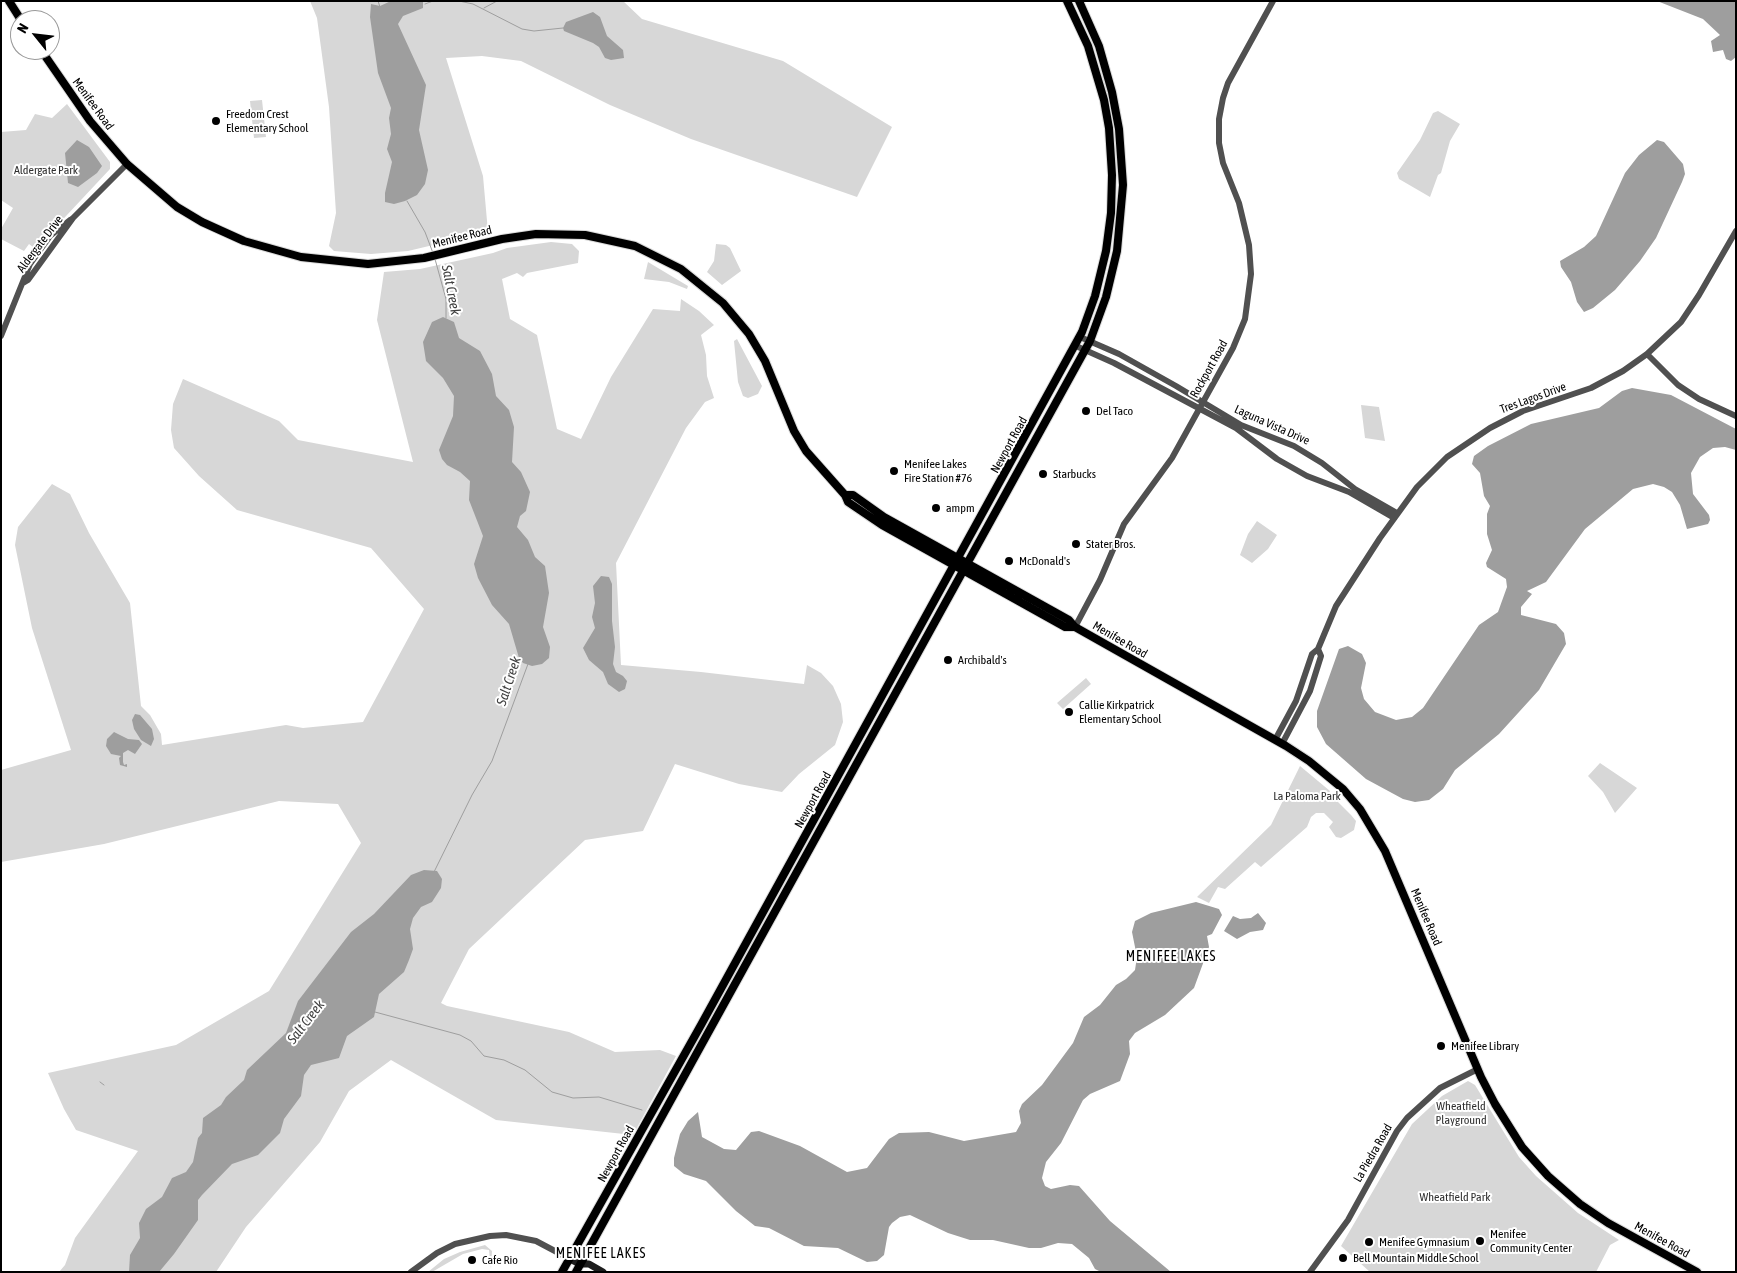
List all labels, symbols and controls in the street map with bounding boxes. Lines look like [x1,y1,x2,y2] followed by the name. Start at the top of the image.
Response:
[10,10,60,60] north arrow
[14,21,32,36] text: N
[69,75,117,133] street label: Menifee Road
[226,107,308,135] place label: Freedom Crest Elementary School
[210,115,222,127] marker: Freedom Crest Elementary School
[14,163,78,177] park label: Aldergate Park
[14,213,66,275] street label: Aldergate Drive
[431,223,493,251] street label: Menifee Road
[438,264,464,316] water label: Salt Creek
[1187,337,1231,401] street label: Rockport Road
[1498,379,1568,417] street label: Tres Lagos Drive
[1232,402,1312,448] street label: Laguna Vista Drive
[1096,404,1133,418] place label: Del Taco
[1080,405,1092,417] marker: Del Taco
[988,414,1030,476] street label: Newport Road
[904,457,972,485] place label: Menifee Lakes Fire Station #76
[888,465,900,477] marker: Menifee Lakes Fire Station #76
[1053,467,1096,481] place label: Starbucks
[1037,468,1049,480] marker: Starbucks
[946,501,975,515] place label: ampm
[930,502,942,514] marker: ampm
[1086,537,1135,551] place label: Stater Bros.
[1070,538,1082,550] marker: Stater Bros.
[1019,554,1070,568] place label: McDonald's
[1003,555,1015,567] marker: McDonald's
[1090,619,1150,661] street label: Menifee Road
[958,653,1007,667] place label: Archibald's
[493,654,525,708] water label: Salt Creek
[942,654,954,666] marker: Archibald's
[1079,698,1161,726] place label: Callie Kirkpatrick Elementary School
[1063,706,1075,718] marker: Callie Kirkpatrick Elementary School
[792,769,834,831] street label: Newport Road
[1273,789,1341,803] park label: La Paloma Park
[1408,886,1444,948] street label: Menifee Road
[1124,949,1218,965] district label: MENIFEE LAKES
[284,997,328,1047] water label: Salt Creek
[1451,1039,1519,1053] place label: Menifee Library
[1435,1040,1447,1052] marker: Menifee Library
[1435,1099,1487,1127] park label: Wheatfield Playground
[1351,1121,1395,1185] street label: La Piedra Road
[595,1123,637,1185] street label: Newport Road
[1420,1190,1490,1204] park label: Wheatfield Park
[1632,1219,1692,1261] street label: Menifee Road
[1490,1227,1572,1255] place label: Menifee Community Center
[1379,1235,1470,1249] place label: Menifee Gymnasium
[1474,1235,1486,1247] marker: Menifee Community Center
[1363,1236,1375,1248] marker: Menifee Gymnasium
[554,1246,648,1262] district label: MENIFEE LAKES
[1353,1251,1479,1265] place label: Bell Mountain Middle School
[1337,1252,1349,1264] marker: Bell Mountain Middle School
[482,1253,518,1267] place label: Cafe Rio
[466,1254,478,1266] marker: Cafe Rio

